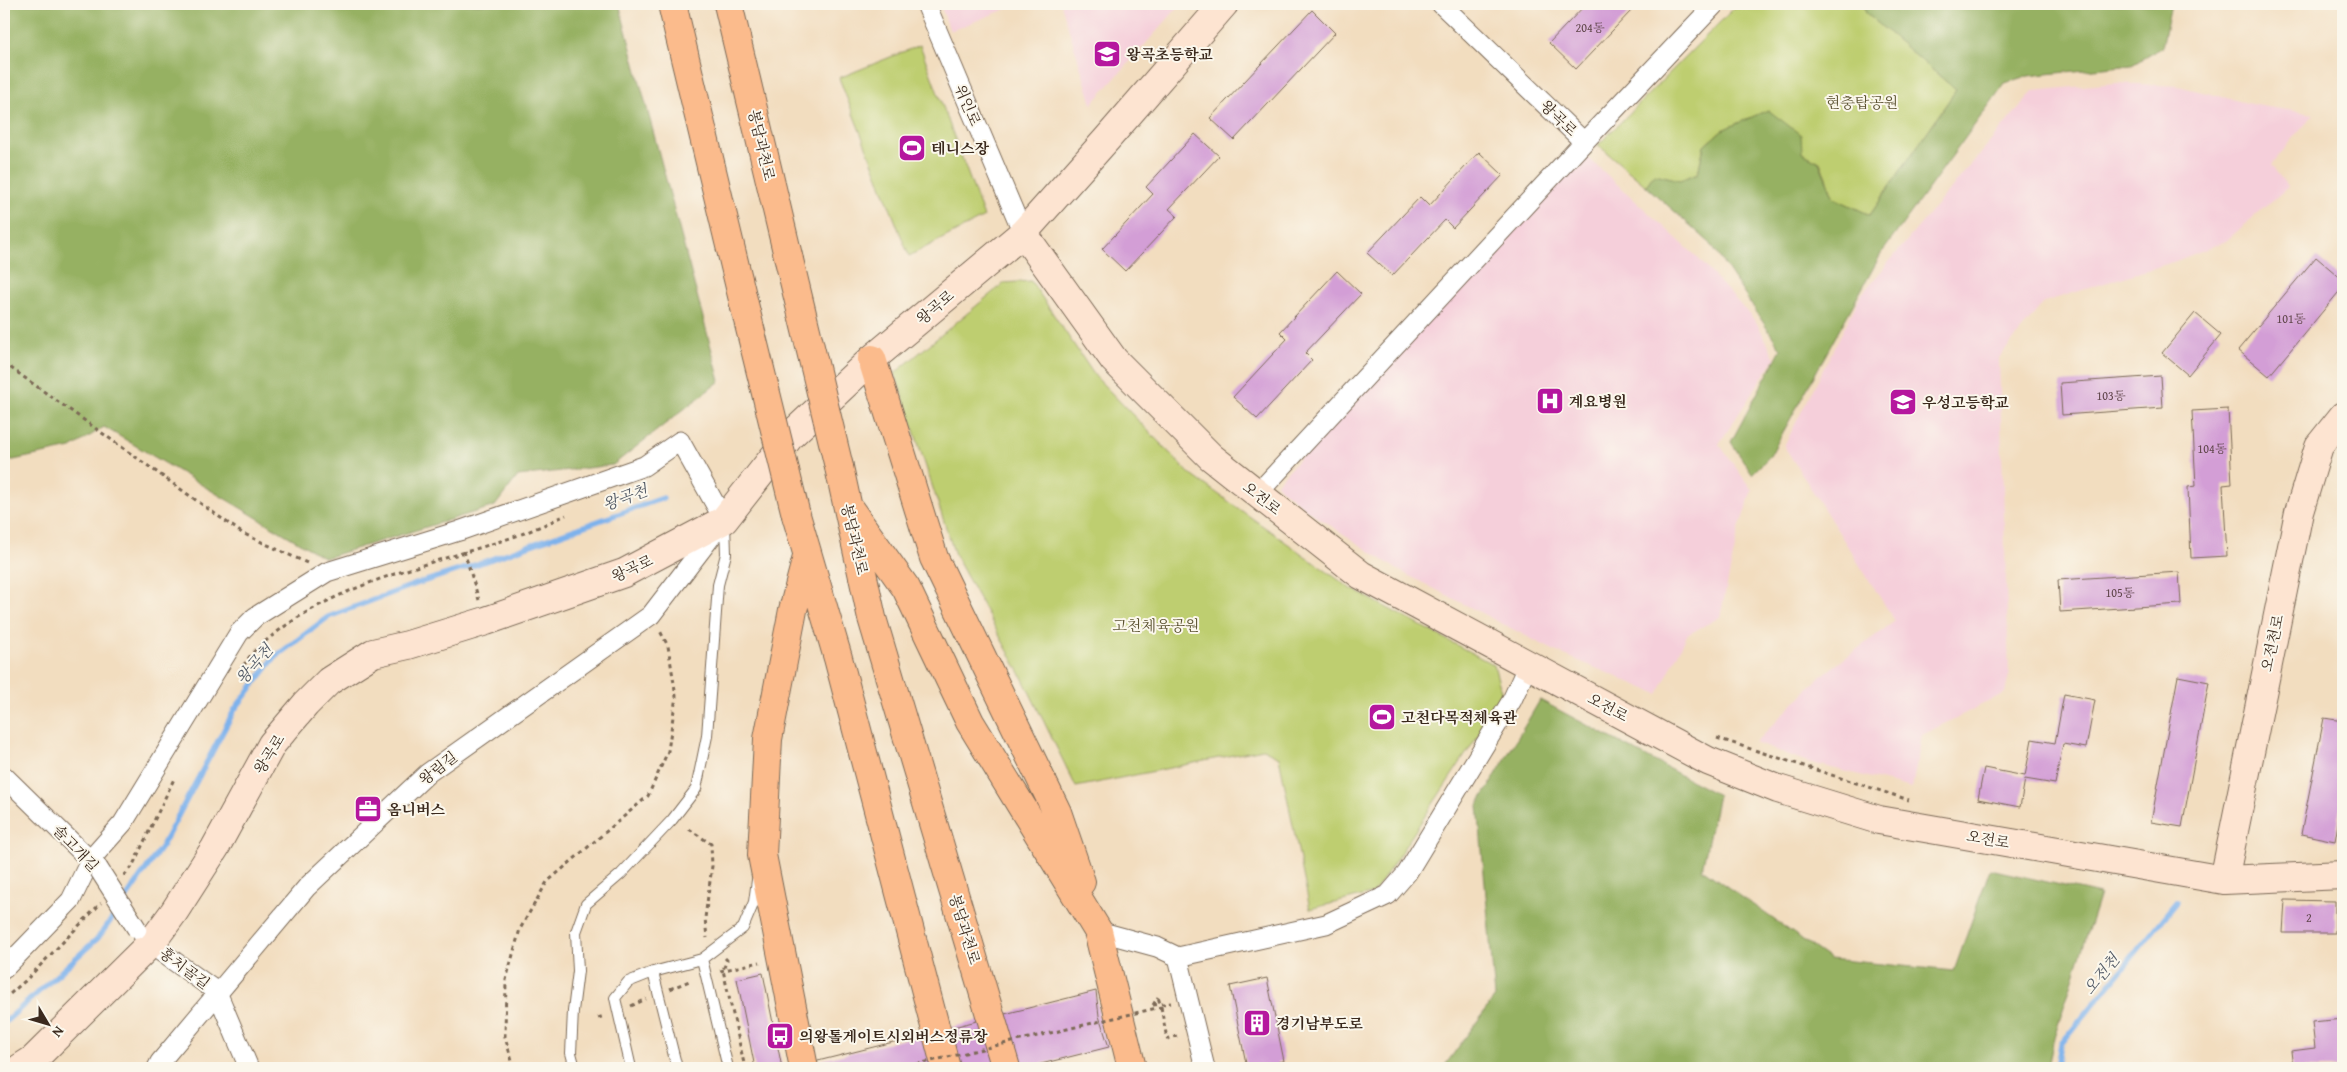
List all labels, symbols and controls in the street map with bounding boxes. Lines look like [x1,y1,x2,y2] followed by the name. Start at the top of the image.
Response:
[1576,19,1605,36] house number: 204동
[1092,39,1122,69] school or university icon: 왕곡초등학교
[1126,44,1213,65] place label: 왕곡초등학교
[950,81,986,130] street label: 위인로
[1826,92,1898,113] park label: 현충탑공원
[1536,95,1582,141] street label: 왕곡로
[744,107,780,183] street label: 봉담과천로
[897,133,927,163] sports icon: 테니스장
[931,138,989,159] place label: 테니스장
[912,285,959,329] street label: 왕곡로
[2277,310,2306,327] house number: 101동
[1535,386,1565,416] hospital icon: 계요병원
[1888,387,1918,417] school or university icon: 우성고등학교
[2097,387,2126,404] house number: 103동
[1569,391,1627,412] place label: 계요병원
[1922,392,2009,413] place label: 우성고등학교
[2198,440,2227,457] house number: 104동
[1238,476,1286,520] street label: 오전로
[599,477,652,516] water label: 왕곡천
[837,501,873,577] street label: 봉담과천로
[608,549,657,587] street label: 왕곡로
[2106,584,2135,601] house number: 105동
[2256,612,2288,674] street label: 오전천로
[1113,615,1199,636] park label: 고천체육공원
[230,637,279,689] water label: 왕곡천
[1584,688,1633,727] street label: 오전로
[1367,702,1397,732] sports icon: 고천다목적체육관
[1401,707,1517,728] place label: 고천다목적체육관
[249,730,290,778] street label: 왕곡로
[414,746,462,790] street label: 왕림길
[353,794,383,824] office icon: 옴니버스
[387,799,445,820] place label: 옴니버스
[48,820,104,876] street label: 솔고개길
[1965,825,2012,853] street label: 오전로
[944,891,986,967] street label: 봉담과천로
[2306,909,2312,926] house number: 2
[156,942,214,994] street label: 홍치골길
[2077,947,2126,1000] water label: 오전천
[22,1000,72,1050] north arrow
[1242,1008,1272,1038] building icon: 경기남부도로
[1276,1013,1363,1034] place label: 경기남부도로
[765,1021,795,1051] bus stop icon: 의왕톨게이트시외버스정류장
[47,1022,69,1042] text: N
[799,1026,988,1047] place label: 의왕톨게이트시외버스정류장

